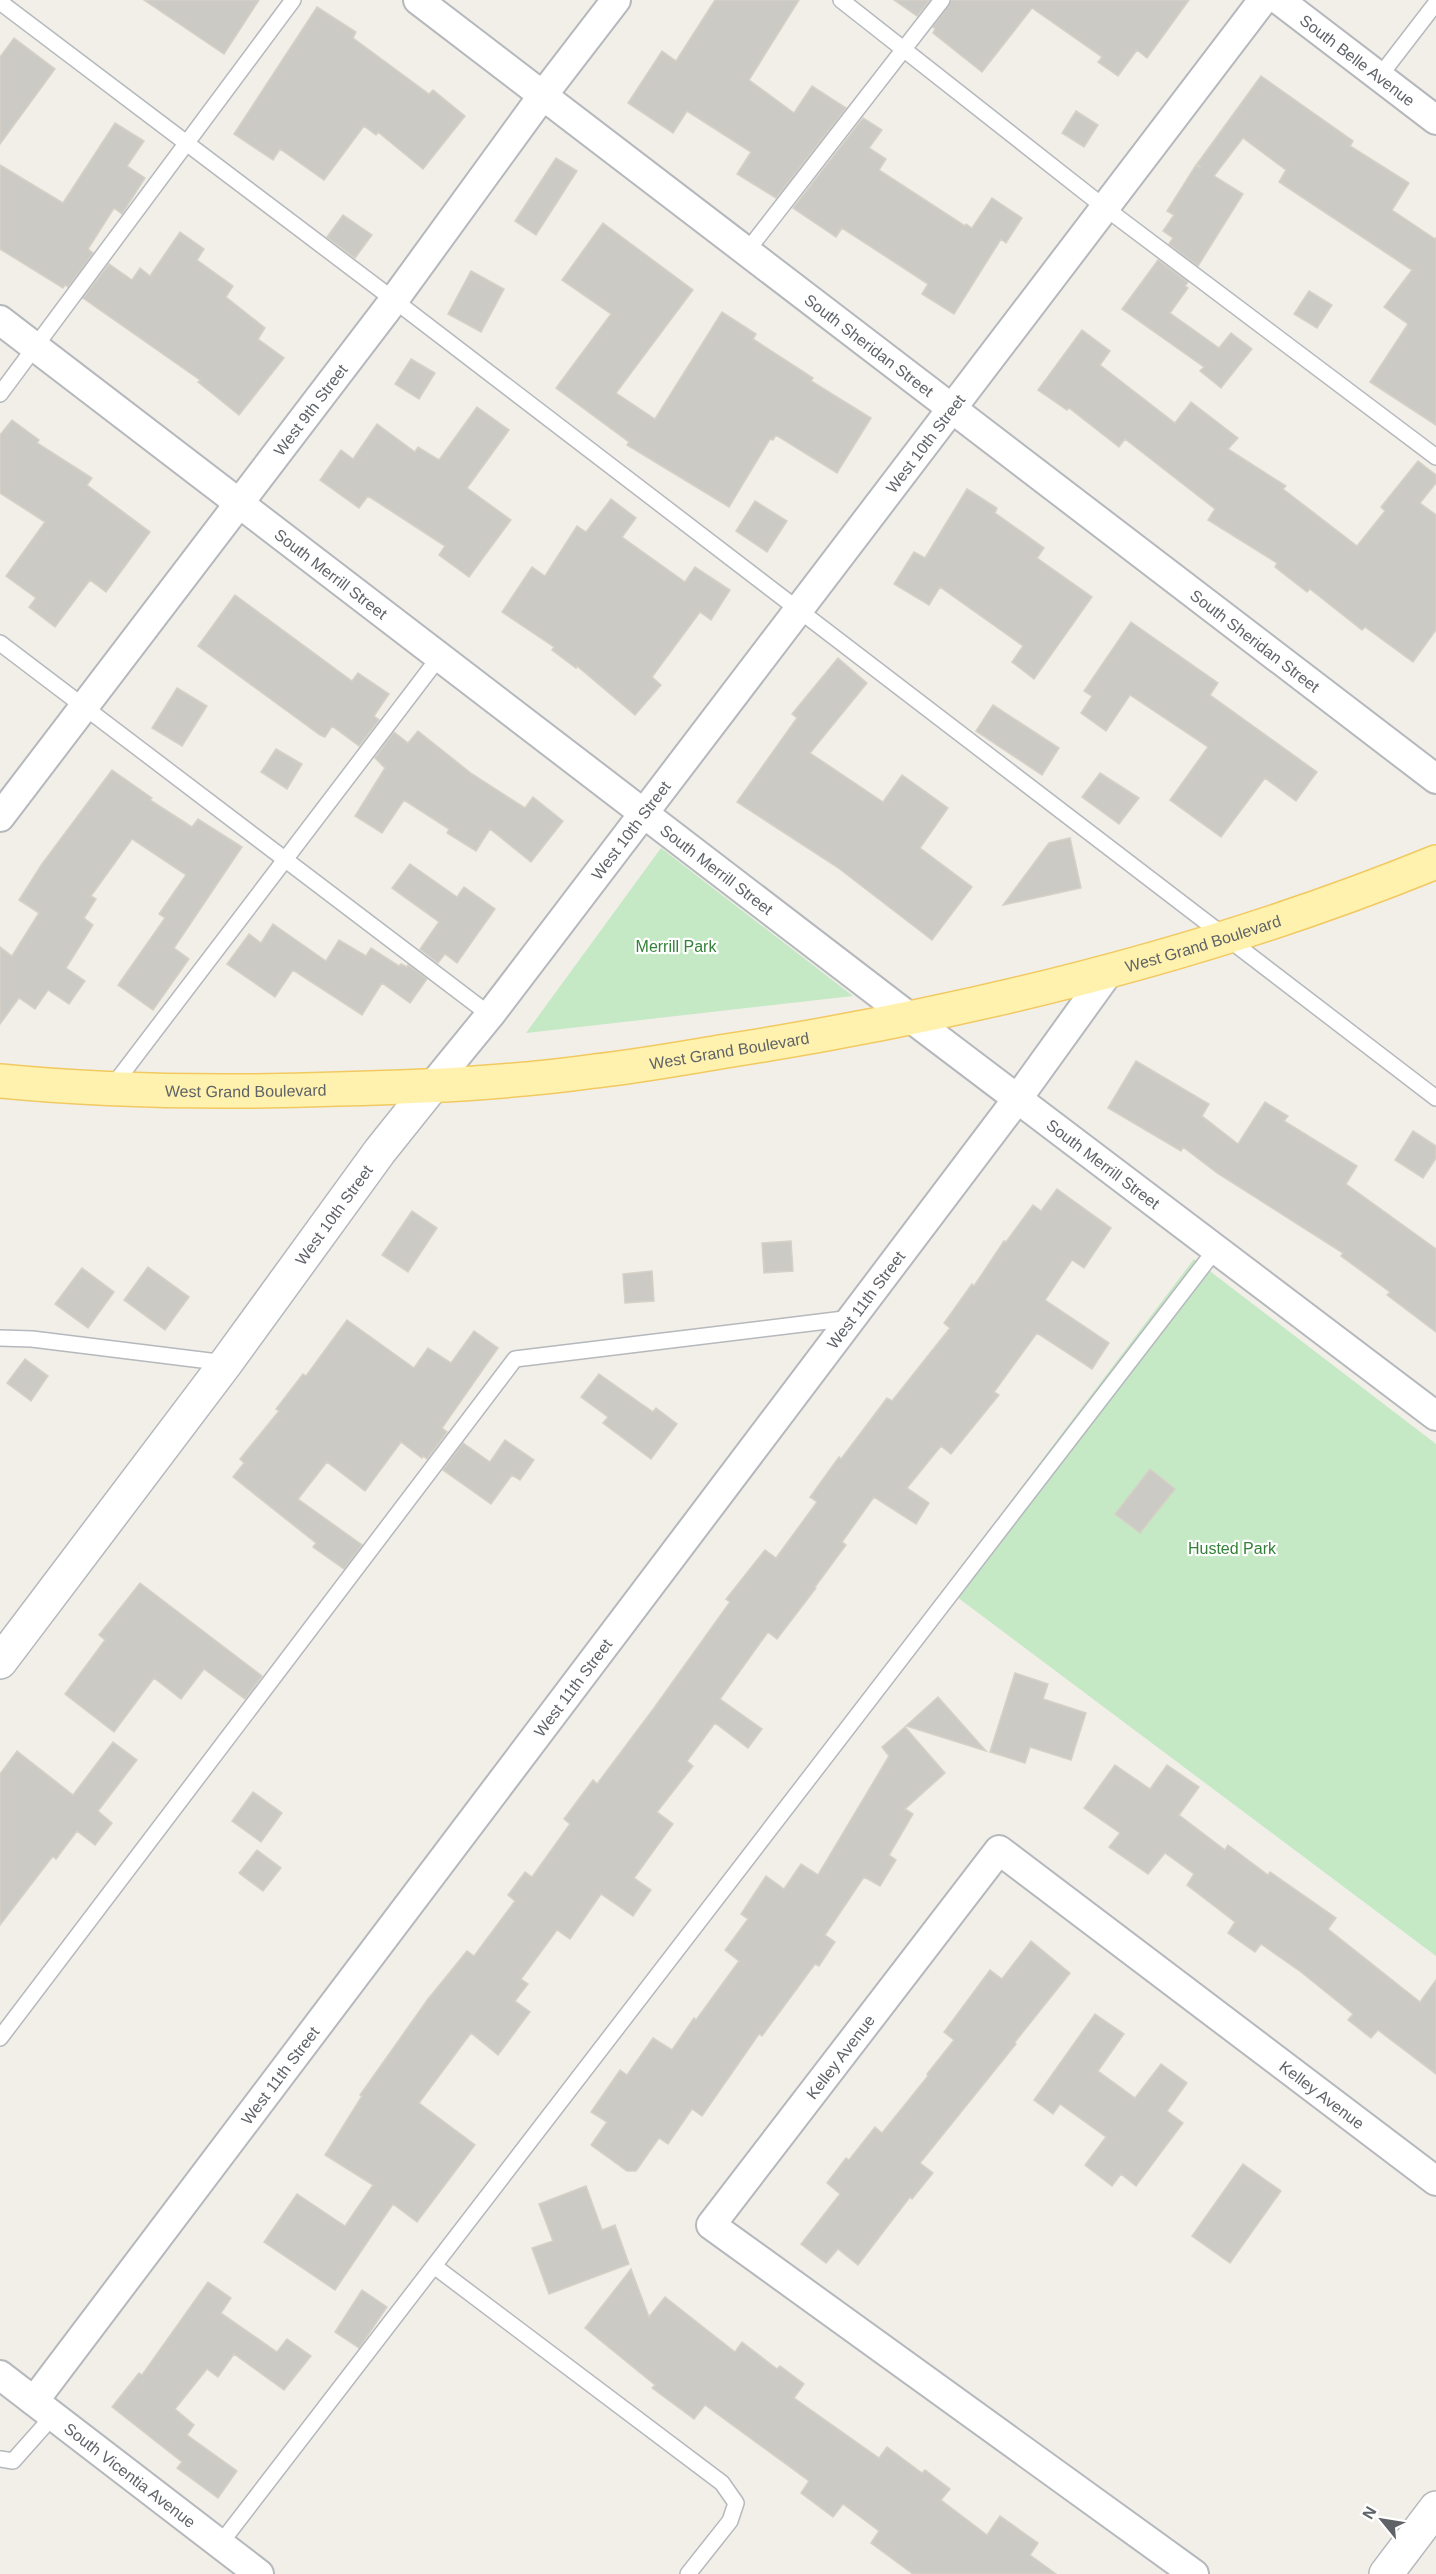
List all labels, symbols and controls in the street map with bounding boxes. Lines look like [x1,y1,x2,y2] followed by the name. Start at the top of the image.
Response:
[1297,11,1418,109] street label: South Belle Avenue
[801,291,937,400] street label: South Sheridan Street
[270,360,351,459] street label: West 9th Street
[882,391,968,496] street label: West 10th Street
[271,525,391,622] street label: South Merrill Street
[1187,586,1323,695] street label: South Sheridan Street
[588,777,674,883] street label: West 10th Street
[657,821,777,918] street label: South Merrill Street
[1123,912,1283,975] street label: West Grand Boulevard
[636,938,717,955] park label: Merrill Park
[648,1029,811,1072] street label: West Grand Boulevard
[165,1081,327,1100] street label: West Grand Boulevard
[1043,1116,1163,1212] street label: South Merrill Street
[292,1161,376,1268] street label: West 10th Street
[823,1247,908,1352] street label: West 11th Street
[1188,1540,1277,1557] park label: Husted Park
[530,1635,615,1740] street label: West 11th Street
[803,2011,878,2102] street label: Kelley Avenue
[238,2023,322,2128] street label: West 11th Street
[1277,2057,1368,2132] street label: Kelley Avenue
[61,2419,199,2531] street label: South Vicentia Avenue
[1352,2490,1412,2550] north arrow
[1359,2503,1380,2522] text: N

